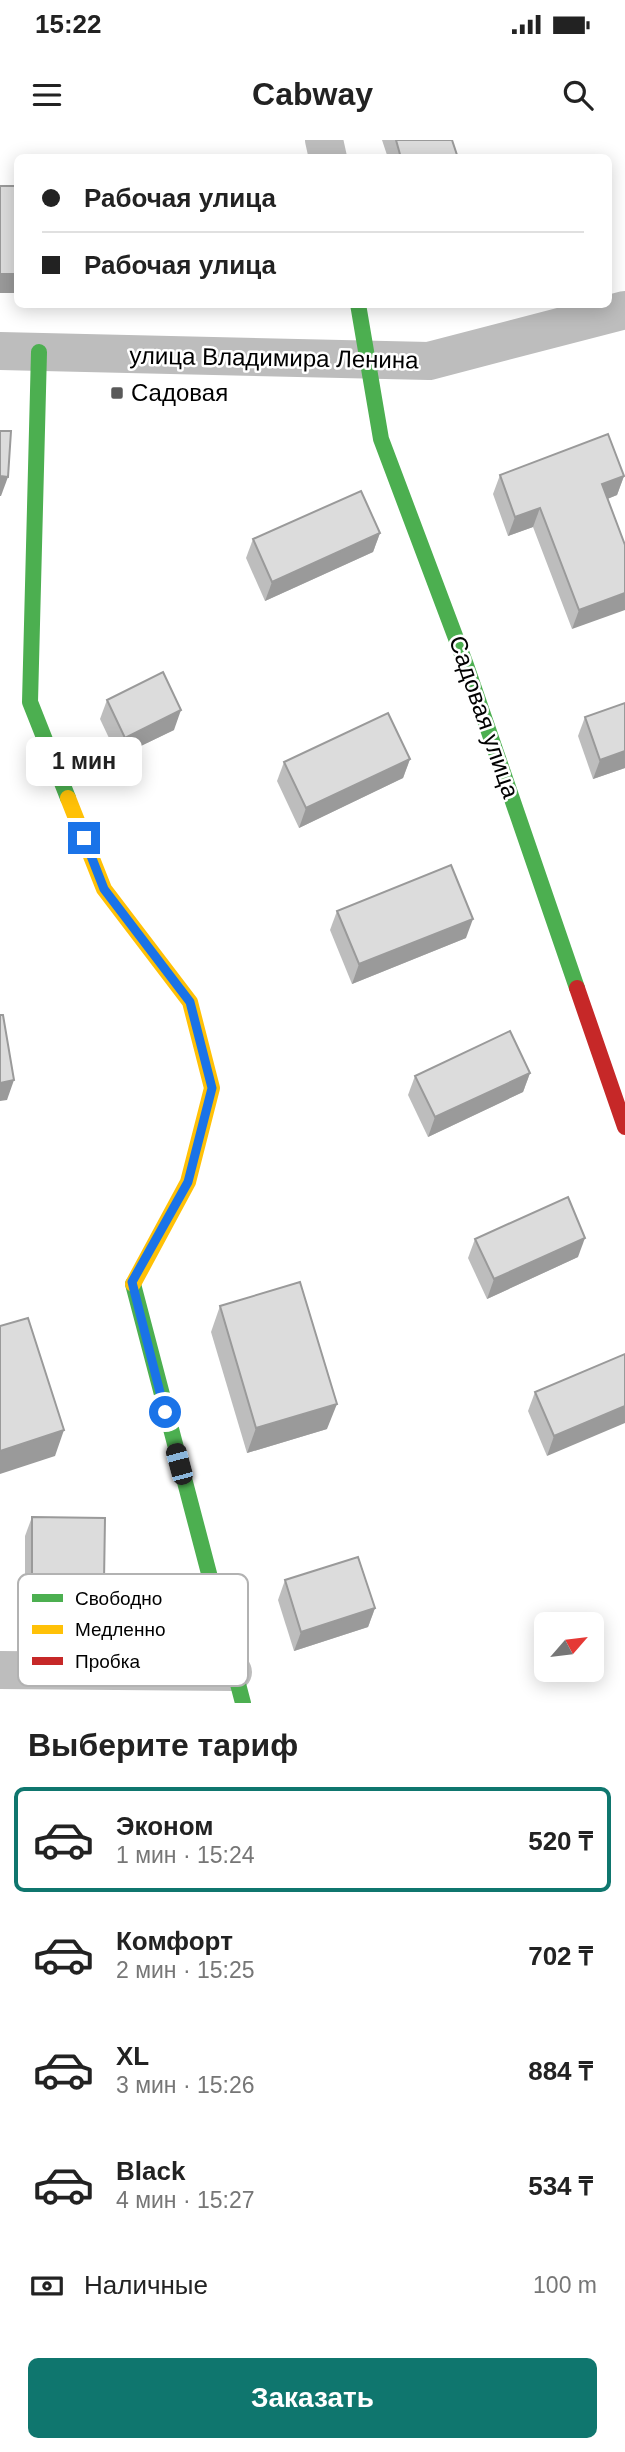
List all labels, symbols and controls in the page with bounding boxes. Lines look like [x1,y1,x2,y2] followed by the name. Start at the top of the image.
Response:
[35,9,102,39] text: 15:22
[28,76,66,114] icon: menu
[252,76,373,112] text: Cabway
[559,76,597,114] icon: search
[84,183,276,213] text: Рабочая улица
[84,250,276,280] text: Рабочая улица
[129,341,419,374] street label: улица Владимира Ленина
[131,379,228,406] place label: Садовая
[109,385,125,401] marker: Садовая
[444,632,525,802] street label: Садовая улица
[26,736,142,786] callout: 1 мин
[52,748,116,774] text: 1 мин
[68,822,100,854] route end
[149,1396,181,1428] route start
[164,1441,195,1487] car
[18,1574,248,1686] legend
[75,1588,162,1609] text: Свободно
[534,1612,604,1682] north arrow
[534,1612,604,1682] map controls
[75,1619,165,1640] text: Медленно
[75,1651,140,1672] text: Пробка
[28,1727,298,1763] text: Выберите тариф
[32,1808,95,1871] icon: car
[116,1811,214,1841] text: Эконом
[528,1826,593,1856] text: 520 ₸
[116,1842,255,1868] text: 1 мин · 15:24
[32,1923,95,1986] icon: car
[116,1926,233,1956] text: Комфорт
[528,1941,593,1971] text: 702 ₸
[116,1957,255,1983] text: 2 мин · 15:25
[32,2038,95,2101] icon: car
[116,2041,149,2071] text: XL
[528,2056,593,2086] text: 884 ₸
[116,2072,255,2098] text: 3 мин · 15:26
[32,2153,95,2216] icon: car
[116,2156,185,2186] text: Black
[528,2171,593,2201] text: 534 ₸
[116,2187,255,2213] text: 4 мин · 15:27
[28,2267,66,2305] icon: cash
[84,2270,208,2300] text: Наличные
[533,2272,597,2298] text: 100 m
[28,2358,597,2438] button: Заказать

